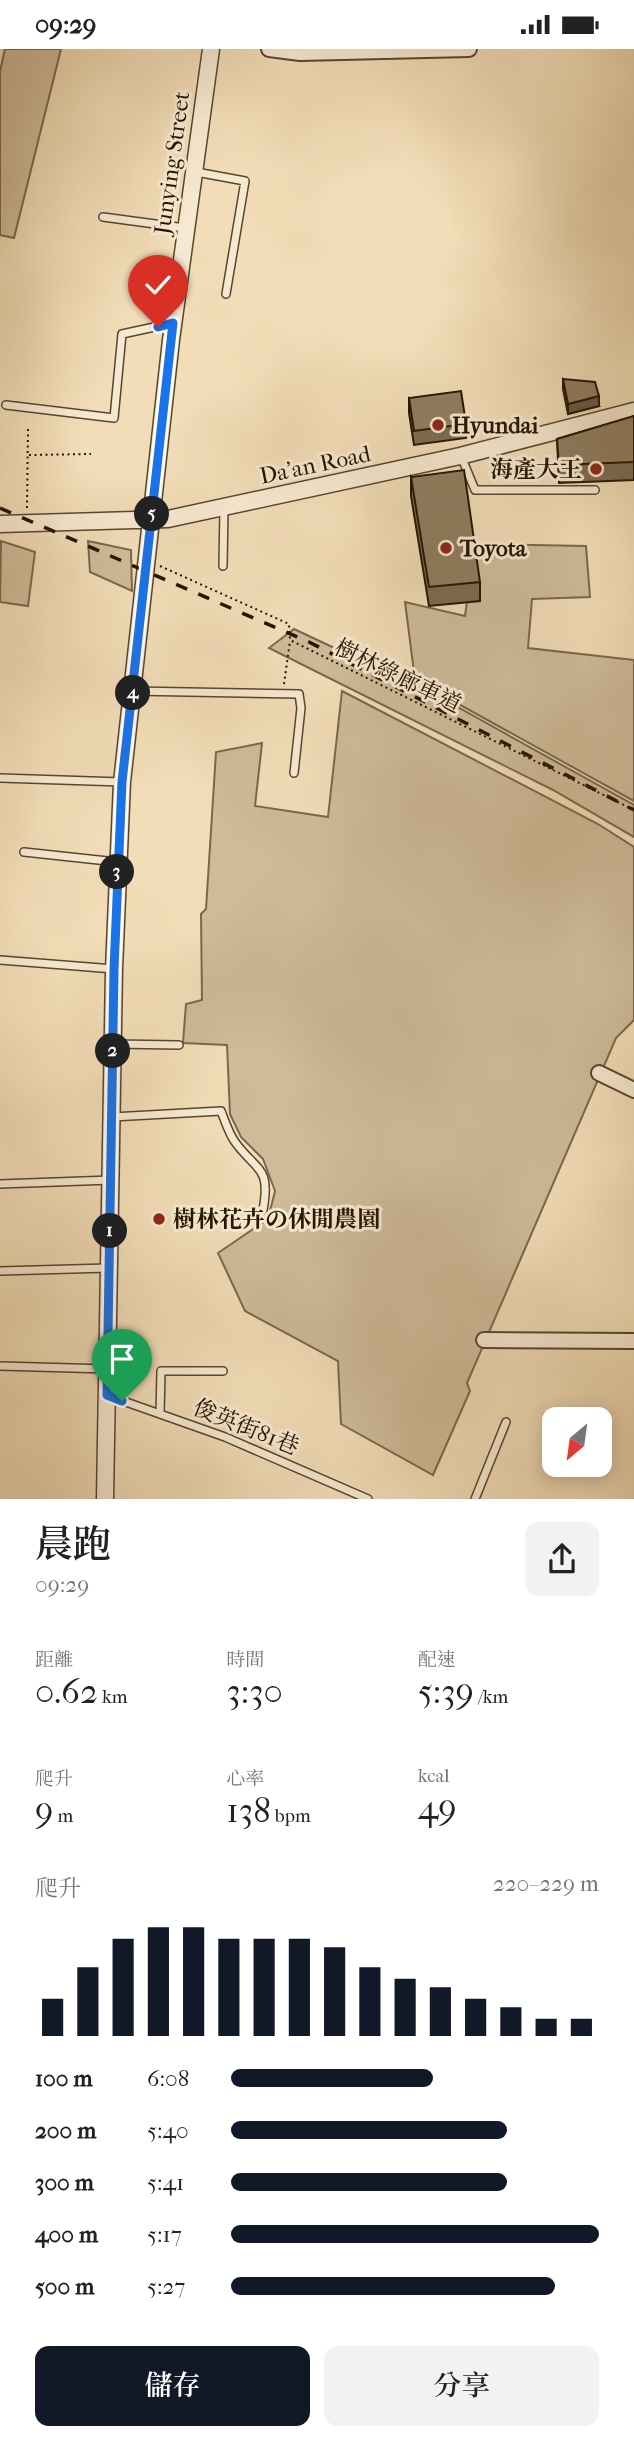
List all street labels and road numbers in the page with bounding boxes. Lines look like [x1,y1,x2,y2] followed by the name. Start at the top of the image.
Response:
[148,90,195,238] street label: Junying Street
[257,440,373,490] street label: Da'an Road
[330,634,466,718] street label: 樹林綠廊車道
[189,1394,303,1460] street label: 俊英街81巷

